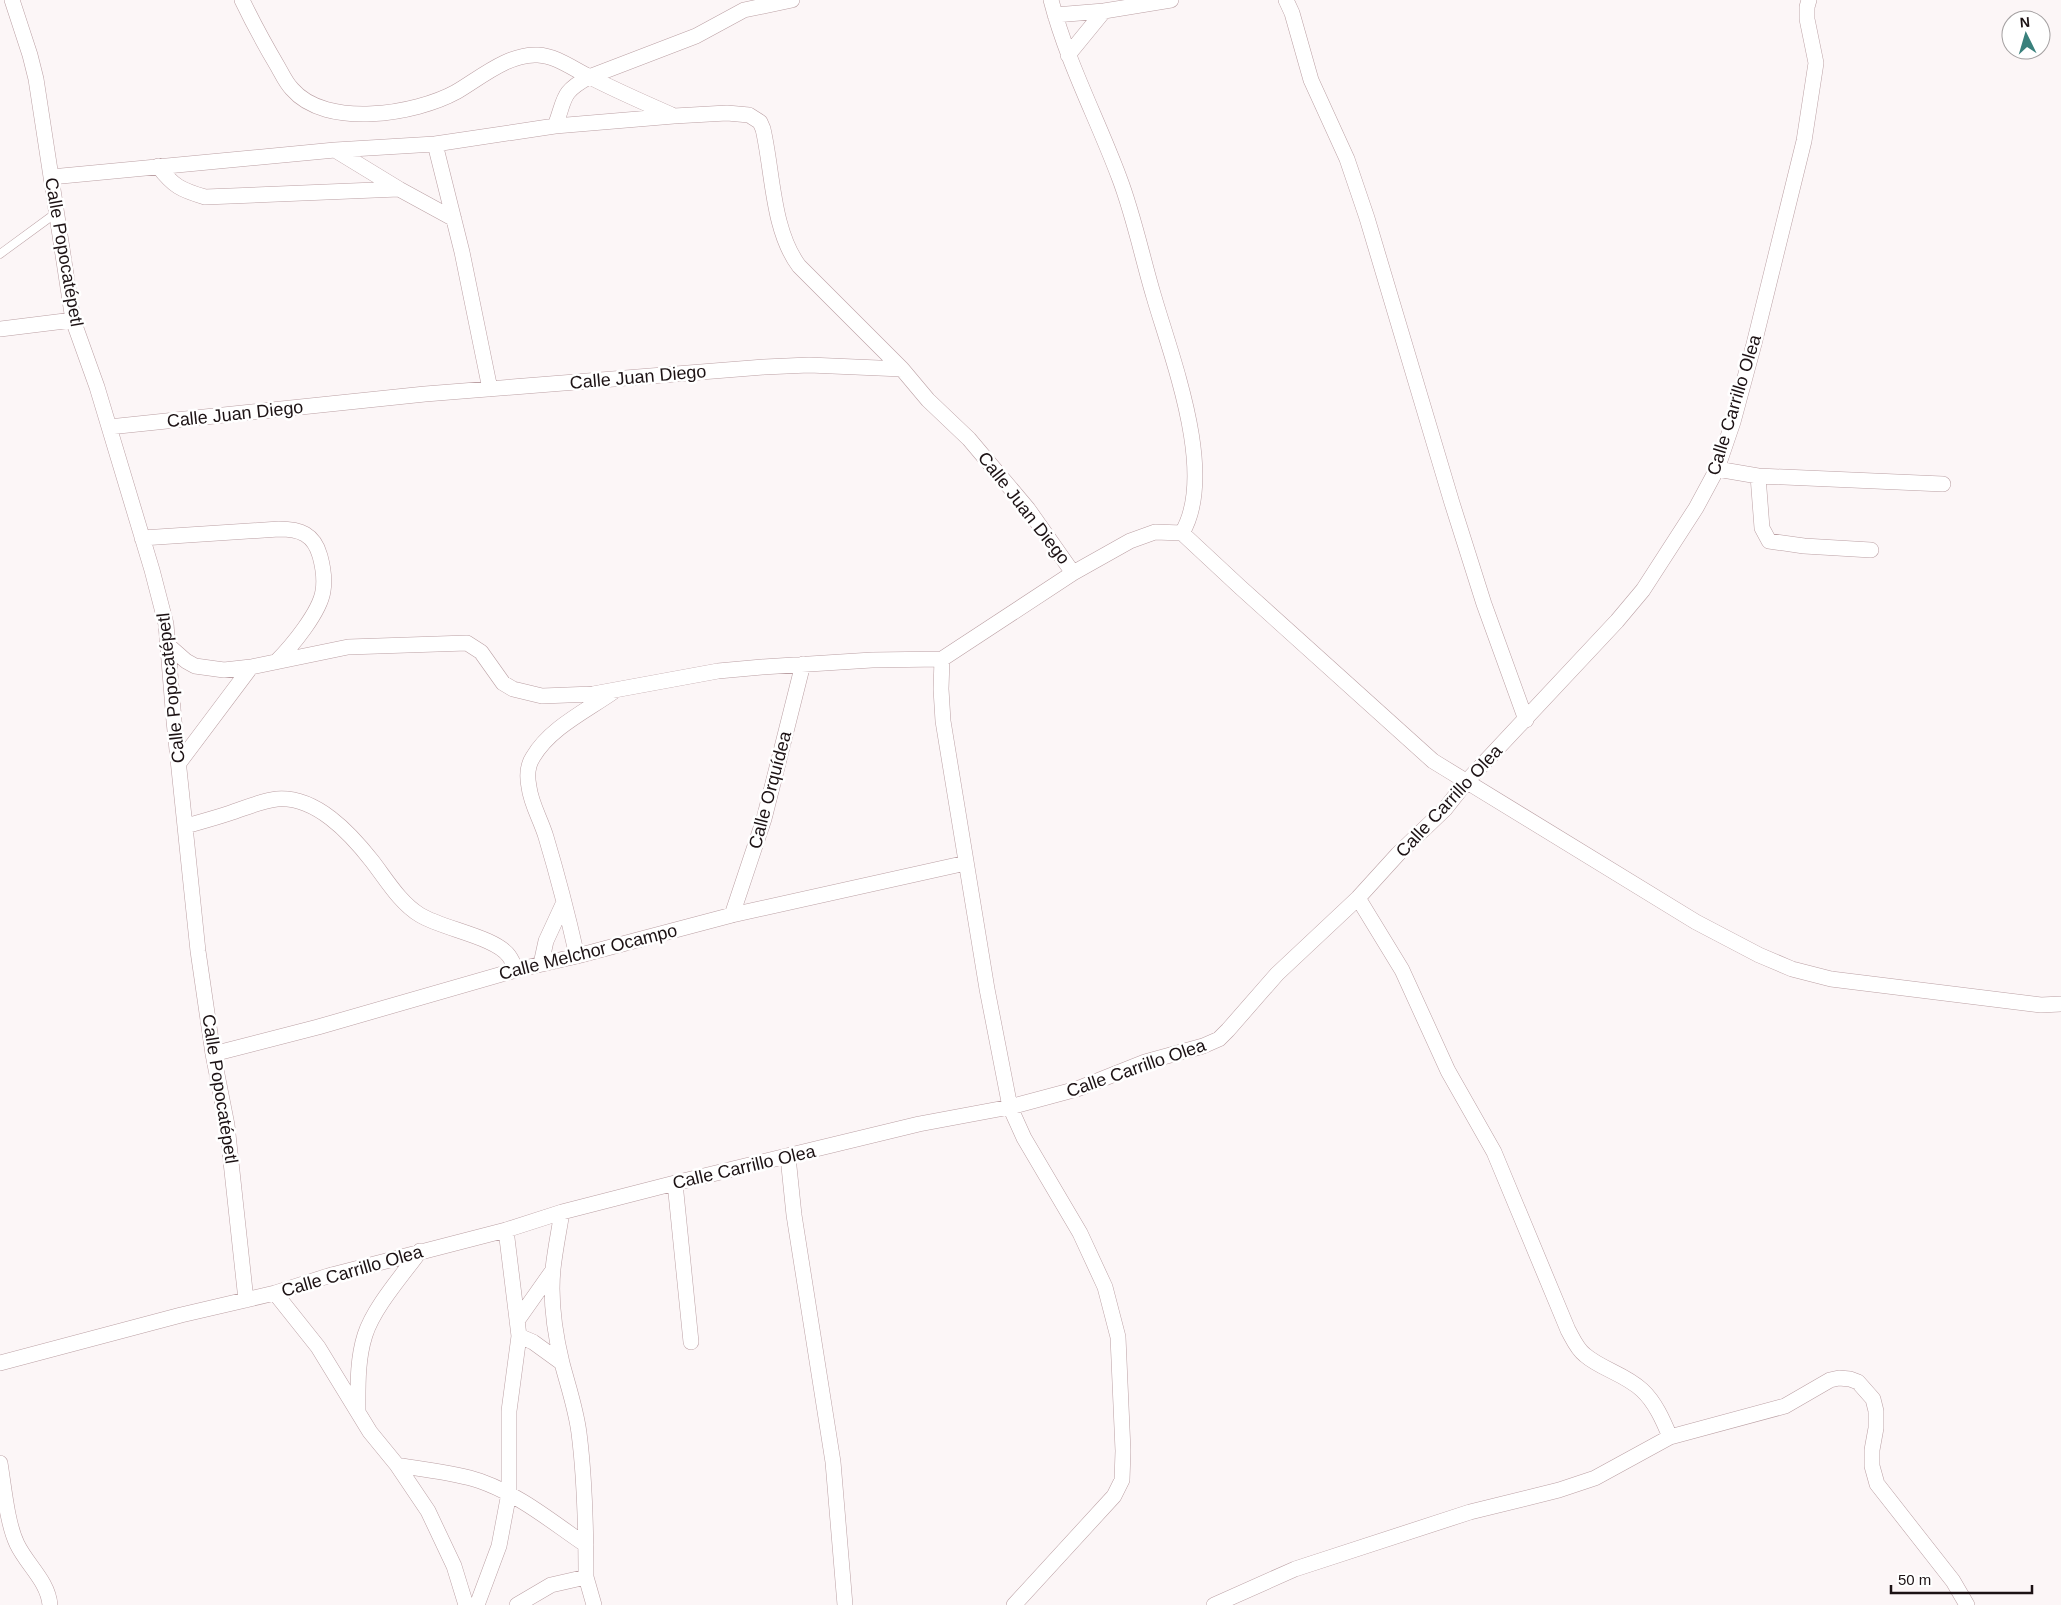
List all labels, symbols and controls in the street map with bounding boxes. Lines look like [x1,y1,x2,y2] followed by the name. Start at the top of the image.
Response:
[2001,10,2051,60] north arrow
[2019,14,2031,30] text: N
[41,176,87,328] street label: Calle Popocatépetl
[1703,331,1765,478] street label: Calle Carrillo Olea
[569,361,707,393] street label: Calle Juan Diego
[166,397,304,431] street label: Calle Juan Diego
[974,448,1074,568] street label: Calle Juan Diego
[153,612,189,764] street label: Calle Popocatépetl
[745,728,796,851] street label: Calle Orquídea
[1392,740,1507,861] street label: Calle Carrillo Olea
[497,920,679,984] street label: Calle Melchor Ocampo
[198,1013,242,1165] street label: Calle Popocatépetl
[1064,1034,1209,1101] street label: Calle Carrillo Olea
[671,1141,818,1193] street label: Calle Carrillo Olea
[279,1241,426,1301] street label: Calle Carrillo Olea
[1891,1562,2032,1594] scale bar
[1898,1571,1931,1588] text: 50 m

